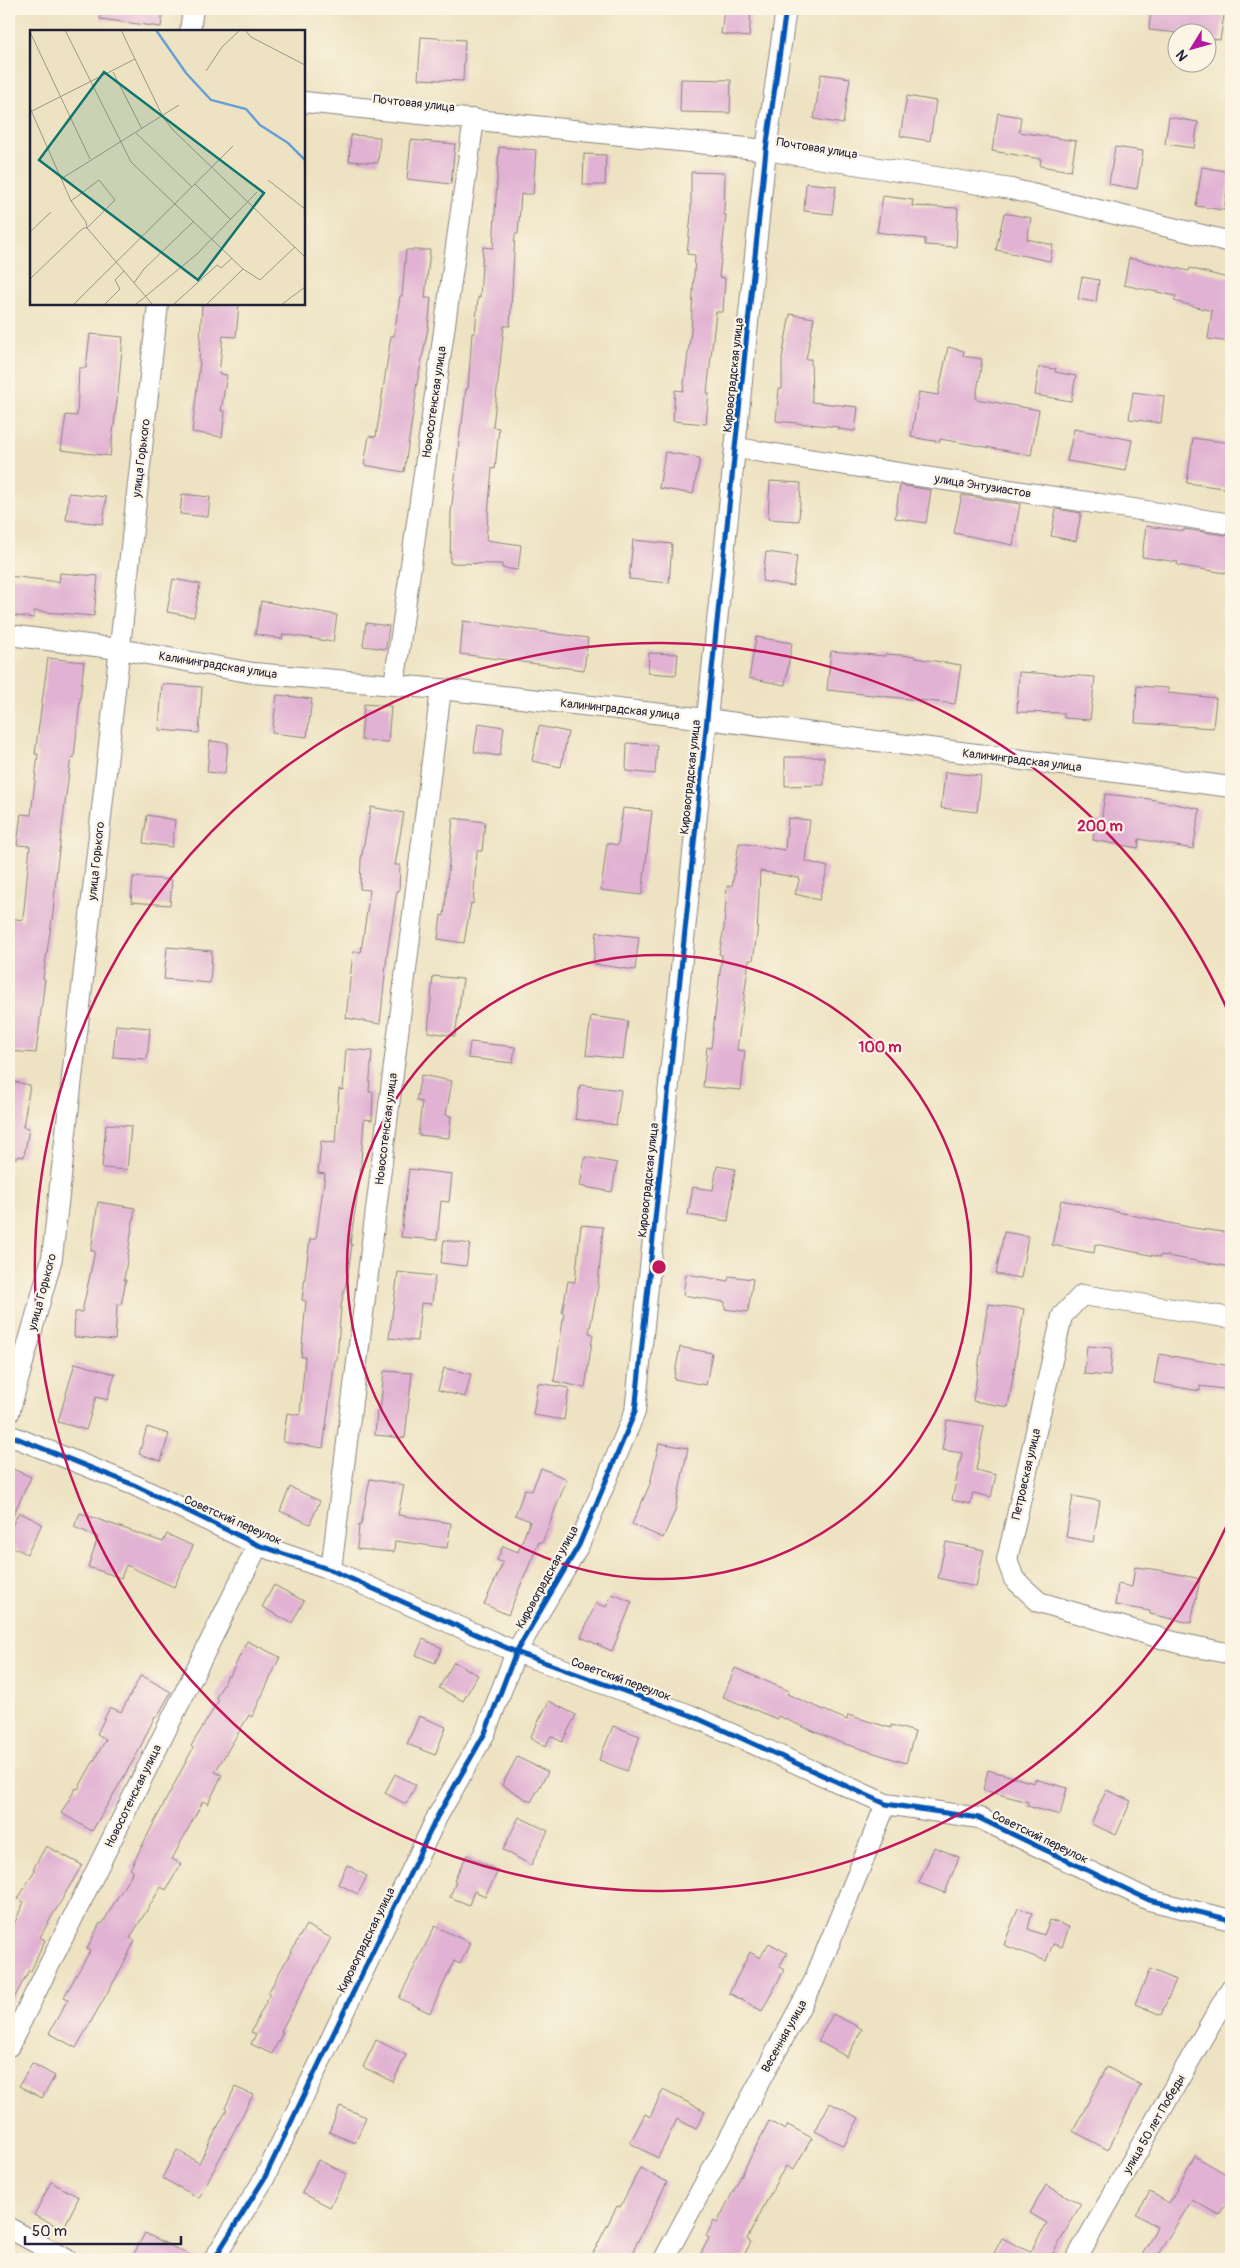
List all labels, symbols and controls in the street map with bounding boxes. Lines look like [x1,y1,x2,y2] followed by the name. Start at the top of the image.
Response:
[1168,22,1218,72] north arrow
[30,30,305,305] inset map
[1172,47,1192,64] text: N
[372,92,456,115] street label: Почтовая улица
[775,135,859,162] street label: Почтовая улица
[720,317,747,433] street label: Кировоградская улица
[419,345,450,459] street label: Новосотенская улица
[129,417,154,499] street label: улица Горького
[932,471,1032,502] street label: улица Энтузиастов
[157,649,279,682] street label: Калининградская улица
[560,696,681,723] street label: Калининградская улица
[677,719,704,835] street label: Кировоградская улица
[961,746,1083,775] street label: Калининградская улица
[1077,817,1123,836] text: 200 m
[85,820,108,902] street label: улица Горького
[859,1038,901,1057] text: 100 m
[372,1072,401,1186] street label: Новосотенская улица
[635,1122,662,1238] street label: Кировоградская улица
[25,1251,60,1333] street label: улица Горького
[650,1258,668,1276] centre of rings
[1009,1427,1044,1521] street label: Петровская улица
[182,1492,284,1549] street label: Советский переулок
[513,1523,582,1631] street label: Кировоградская улица
[569,1654,673,1705] street label: Советский переулок
[102,1742,165,1850] street label: Новосотенская улица
[989,1808,1090,1867] street label: Советский переулок
[334,1885,399,1995] street label: Кировоградская улица
[758,1997,811,2075] street label: Весенняя улица
[1119,2072,1189,2177] street label: улица 50 лет Победы
[25,2213,181,2245] scale bar
[32,2222,67,2241] text: 50 m

